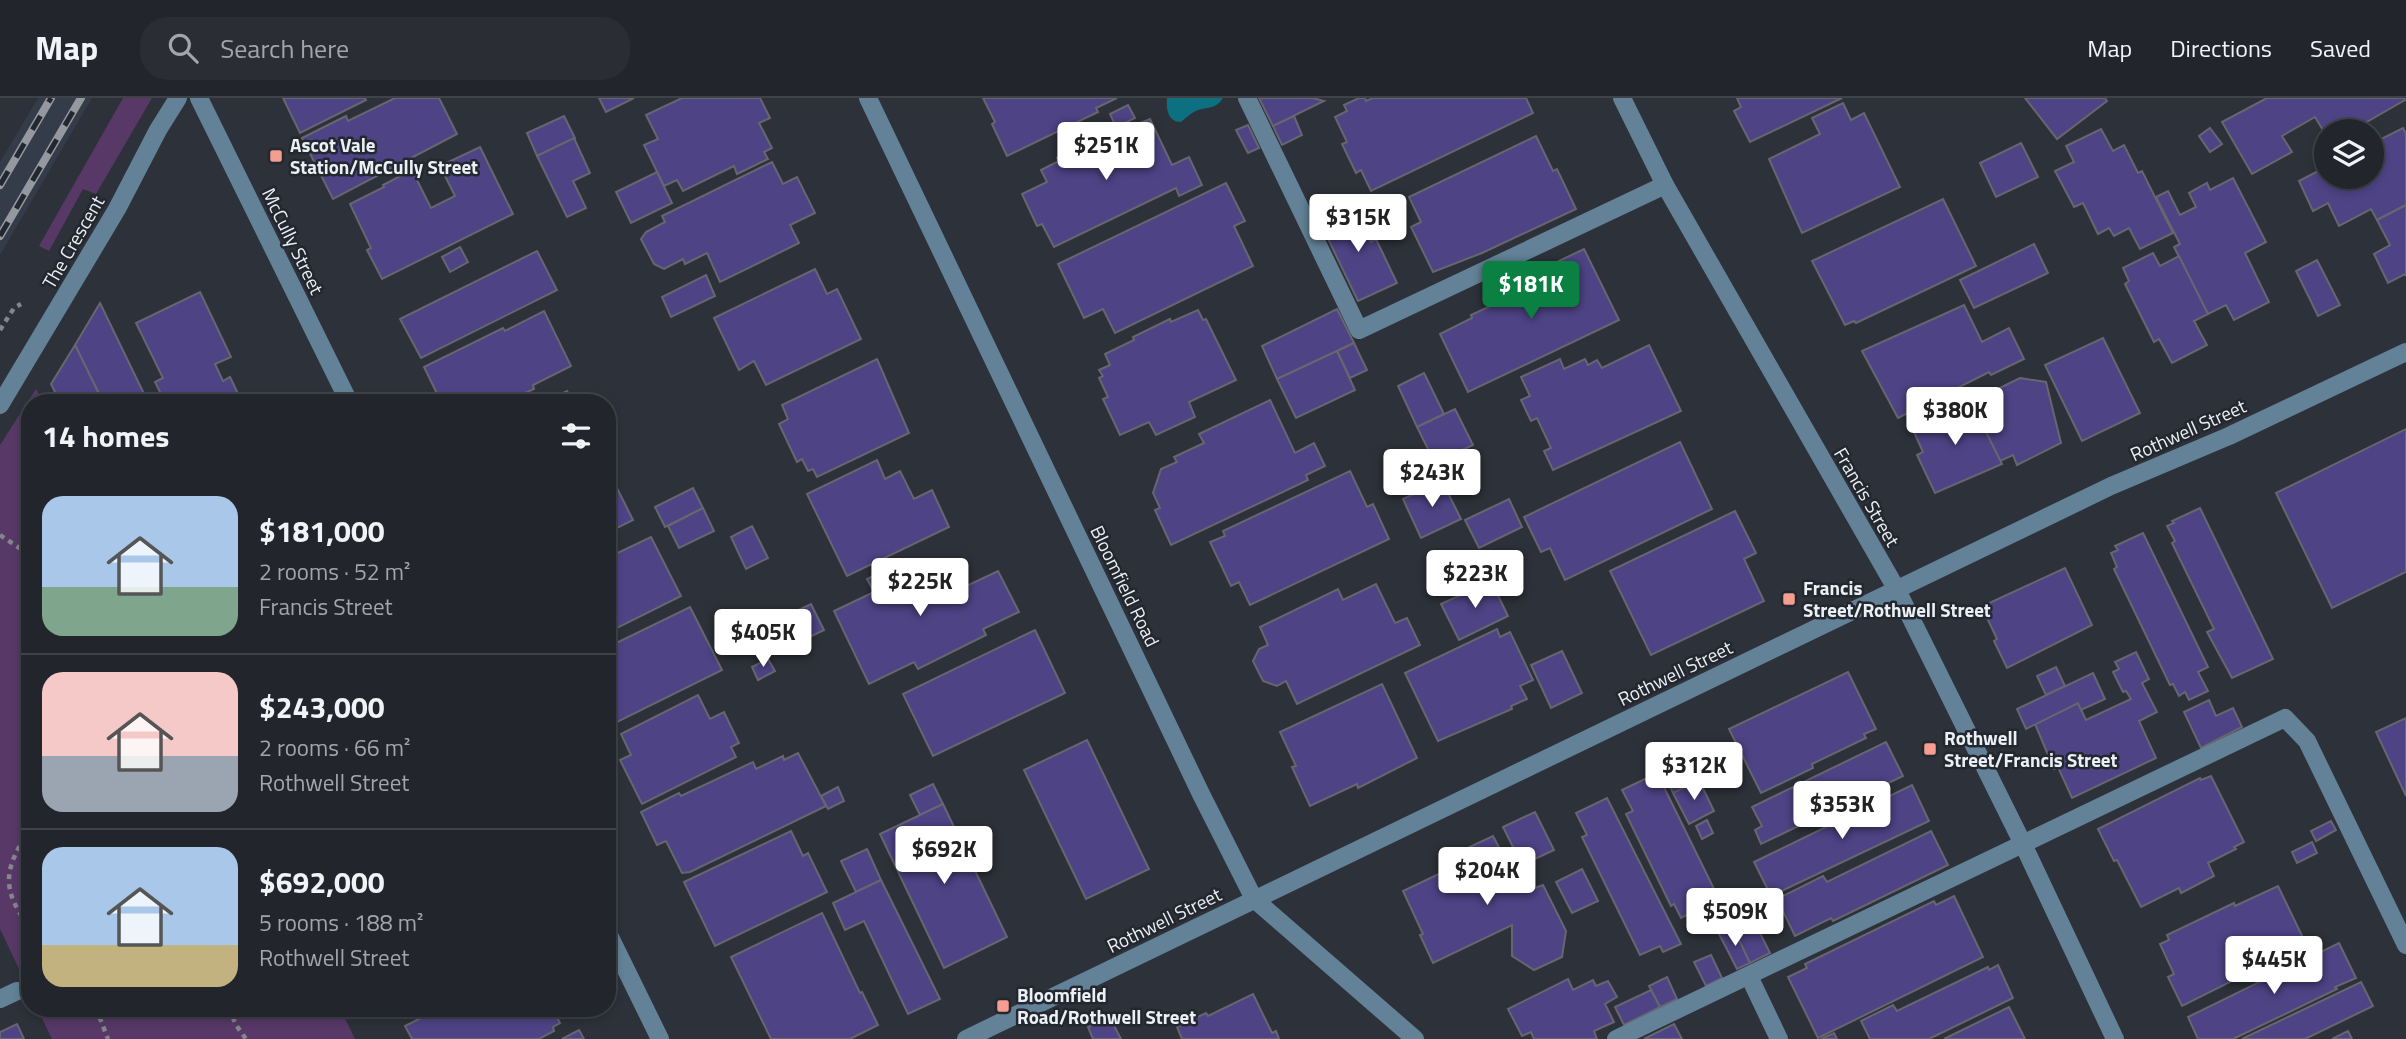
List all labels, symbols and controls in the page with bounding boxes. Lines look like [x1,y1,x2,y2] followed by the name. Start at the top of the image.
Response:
[140,17,630,80] search box
[35,23,98,73] text: Map
[164,29,202,67] icon: search
[220,29,349,68] text: Search here
[2087,30,2132,66] text: Map
[2170,30,2272,66] text: Directions
[2310,30,2371,66] text: Saved
[2314,119,2384,189] map controls
[2314,119,2384,189] button: layers
[1057,122,1155,182] pin: $251K
[1073,127,1139,162] text: $251K
[290,130,478,181] place label: Ascot Vale Station/McCully Street
[268,148,284,164] marker: Ascot Vale Station/McCully Street
[255,183,332,299] street label: McCully Street
[34,189,111,294] street label: The Crescent
[1309,194,1407,254] pin: $315K
[1325,199,1391,234] text: $315K
[1482,262,1580,321] pin: $181K
[1498,266,1564,301] text: $181K
[1906,388,2004,447] pin: $380K
[2125,391,2251,468] street label: Rothwell Street
[1922,392,1988,427] text: $380K
[42,413,169,459] text: 14 homes
[557,417,595,455] icon: filters
[1827,442,1908,552] street label: Francis Street
[1383,450,1481,509] pin: $243K
[1399,454,1465,489] text: $243K
[259,508,385,554] text: $181,000
[1084,520,1167,651] street label: Bloomfield Road
[98,524,182,608] icon: home
[1426,550,1524,610] pin: $223K
[259,554,410,589] text: 2 rooms · 52 m²
[1442,555,1508,590] text: $223K
[871,559,969,618] pin: $225K
[887,563,953,598] text: $225K
[1803,573,1991,624] place label: Francis Street/Rothwell Street
[259,589,393,624] text: Francis Street
[1781,591,1797,607] marker: Francis Street/Rothwell Street
[714,610,812,669] pin: $405K
[730,614,796,649] text: $405K
[1613,632,1737,713] street label: Rothwell Street
[259,684,385,730] text: $243,000
[98,700,182,784] icon: home
[1944,723,2118,774] place label: Rothwell Street/Francis Street
[259,730,410,765] text: 2 rooms · 66 m²
[1922,741,1938,757] marker: Rothwell Street/Francis Street
[1645,742,1743,802] pin: $312K
[1661,747,1727,782] text: $312K
[259,765,409,800] text: Rothwell Street
[1793,782,1891,841] pin: $353K
[1809,786,1875,821] text: $353K
[895,826,993,886] pin: $692K
[911,831,977,866] text: $692K
[1438,848,1536,907] pin: $204K
[1454,852,1520,887] text: $204K
[259,859,385,905] text: $692,000
[98,875,182,959] icon: home
[1102,879,1226,960] street label: Rothwell Street
[1686,888,1784,948] pin: $509K
[1702,893,1768,928] text: $509K
[259,905,423,940] text: 5 rooms · 188 m²
[2225,936,2323,996] pin: $445K
[259,940,409,975] text: Rothwell Street
[2241,941,2307,976] text: $445K
[1017,980,1196,1031] place label: Bloomfield Road/Rothwell Street
[995,998,1011,1014] marker: Bloomfield Road/Rothwell Street

